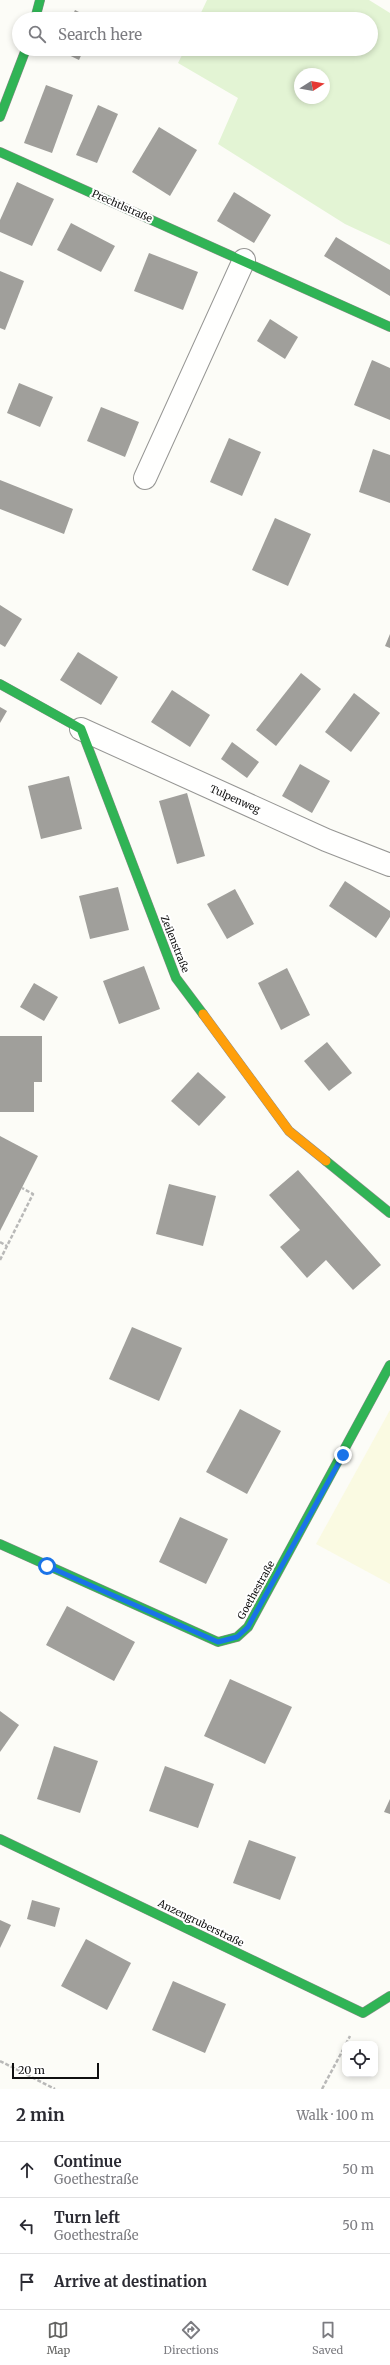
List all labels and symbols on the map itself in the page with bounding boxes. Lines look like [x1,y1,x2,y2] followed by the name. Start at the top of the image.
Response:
[294,68,330,104] north arrow
[90,187,154,225] street label: Prechtlstraße
[208,782,262,816] street label: Tulpenweg
[158,914,192,974] street label: Zeilenstraße
[334,1446,352,1464] route end
[38,1557,56,1575] route start
[235,1558,277,1622] street label: Goethestraße
[155,1896,246,1949] street label: Anzengruberstraße
[12,2061,99,2080] scale bar

